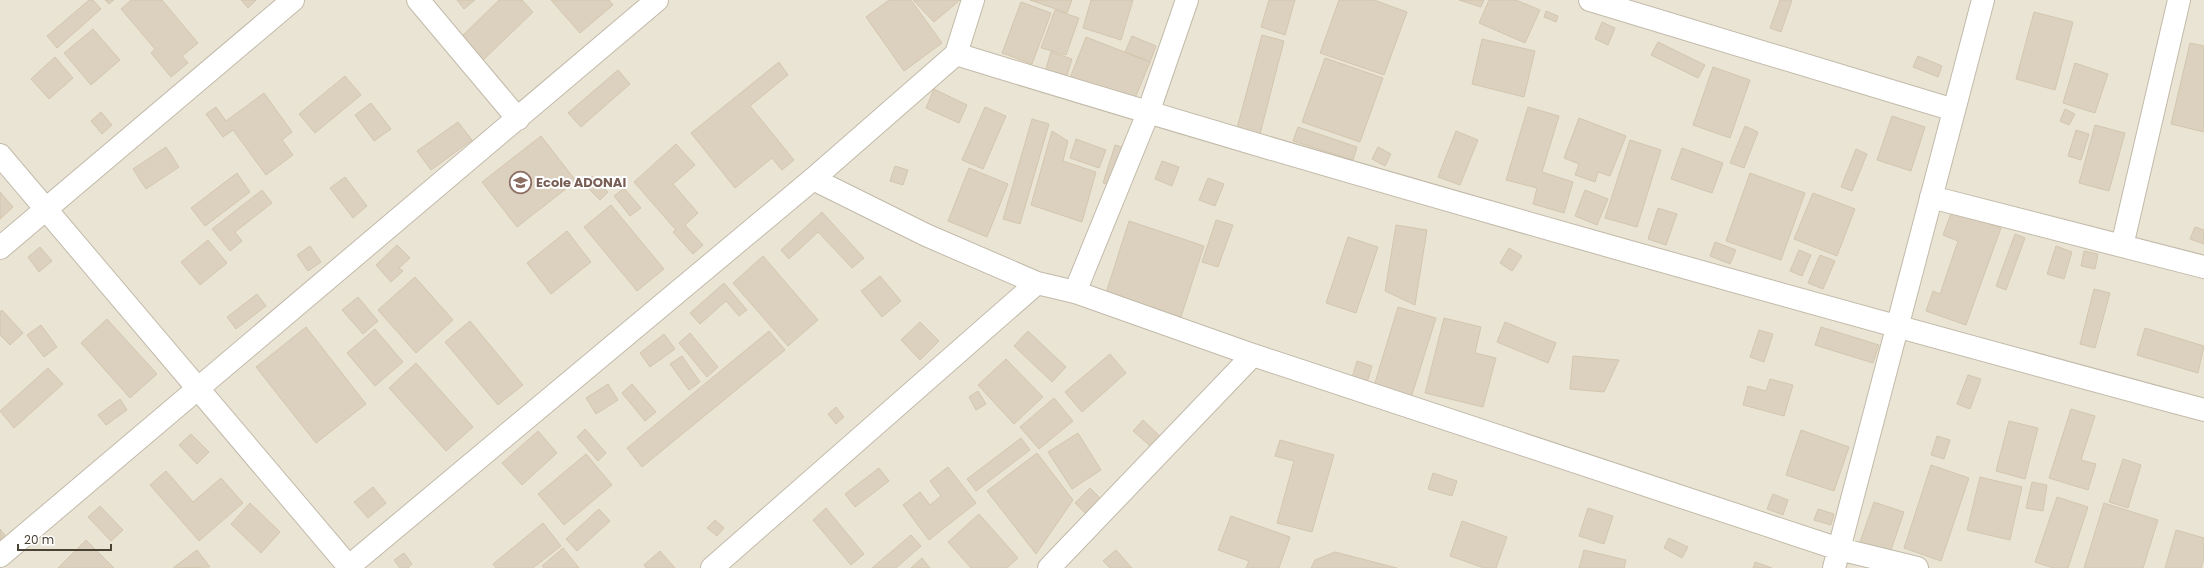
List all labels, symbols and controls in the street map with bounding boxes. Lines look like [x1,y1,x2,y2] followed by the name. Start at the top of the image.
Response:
[508,169,534,195] school or university icon: Ecole ADONAI
[536,173,626,192] place label: Ecole ADONAI
[18,526,111,552] scale bar
[24,531,54,548] text: 20 m

